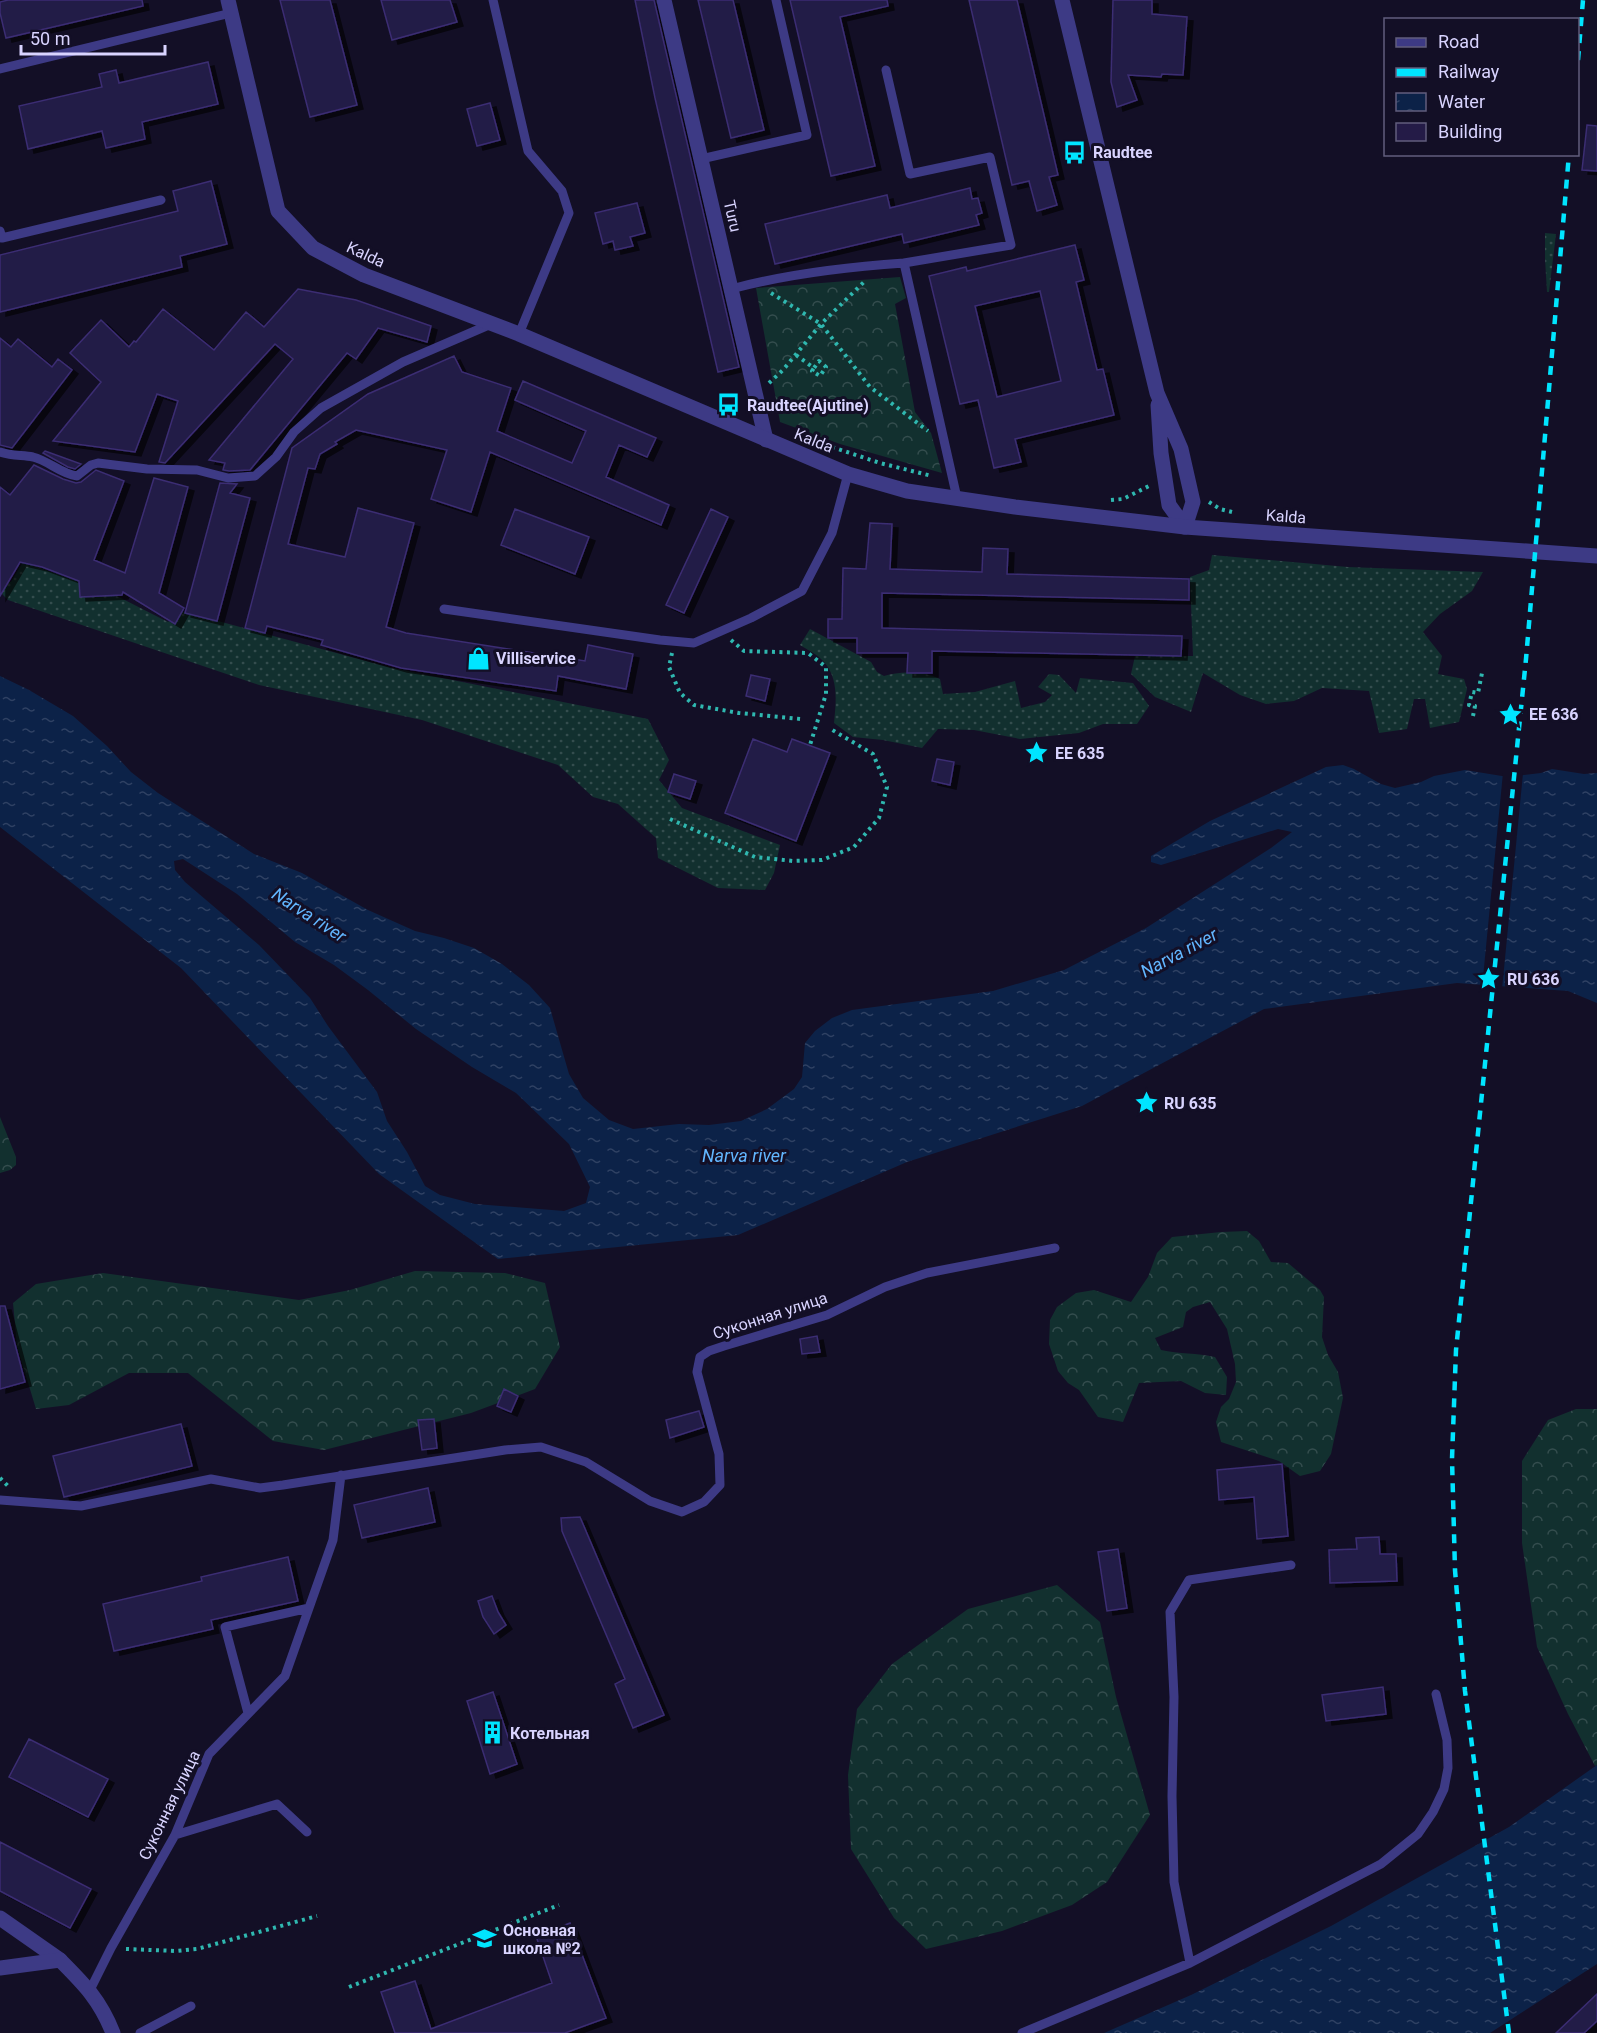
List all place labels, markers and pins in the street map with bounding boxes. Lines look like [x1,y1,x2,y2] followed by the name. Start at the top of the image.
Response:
[1062,139,1088,165] bus stop icon: Raudtee
[1093,143,1153,162] place label: Raudtee
[716,392,742,418] bus stop icon: Raudtee(Ajutine)
[747,396,869,415] place label: Raudtee(Ajutine)
[465,645,491,671] shop icon: Villiservice
[496,649,576,668] place label: Villiservice
[1498,701,1524,727] place icon: EE 636
[1529,705,1579,724] place label: EE 636
[1024,740,1050,766] place icon: EE 635
[1055,744,1105,763] place label: EE 635
[1476,966,1502,992] place icon: RU 636
[1507,970,1559,989] place label: RU 636
[1133,1090,1159,1116] place icon: RU 635
[1164,1094,1216,1113] place label: RU 635
[479,1720,505,1746] building icon: Котельная
[510,1724,590,1743] place label: Котельная
[503,1921,581,1958] place label: Основная школа №2
[472,1926,498,1952] school or university icon: Основная школа №2

